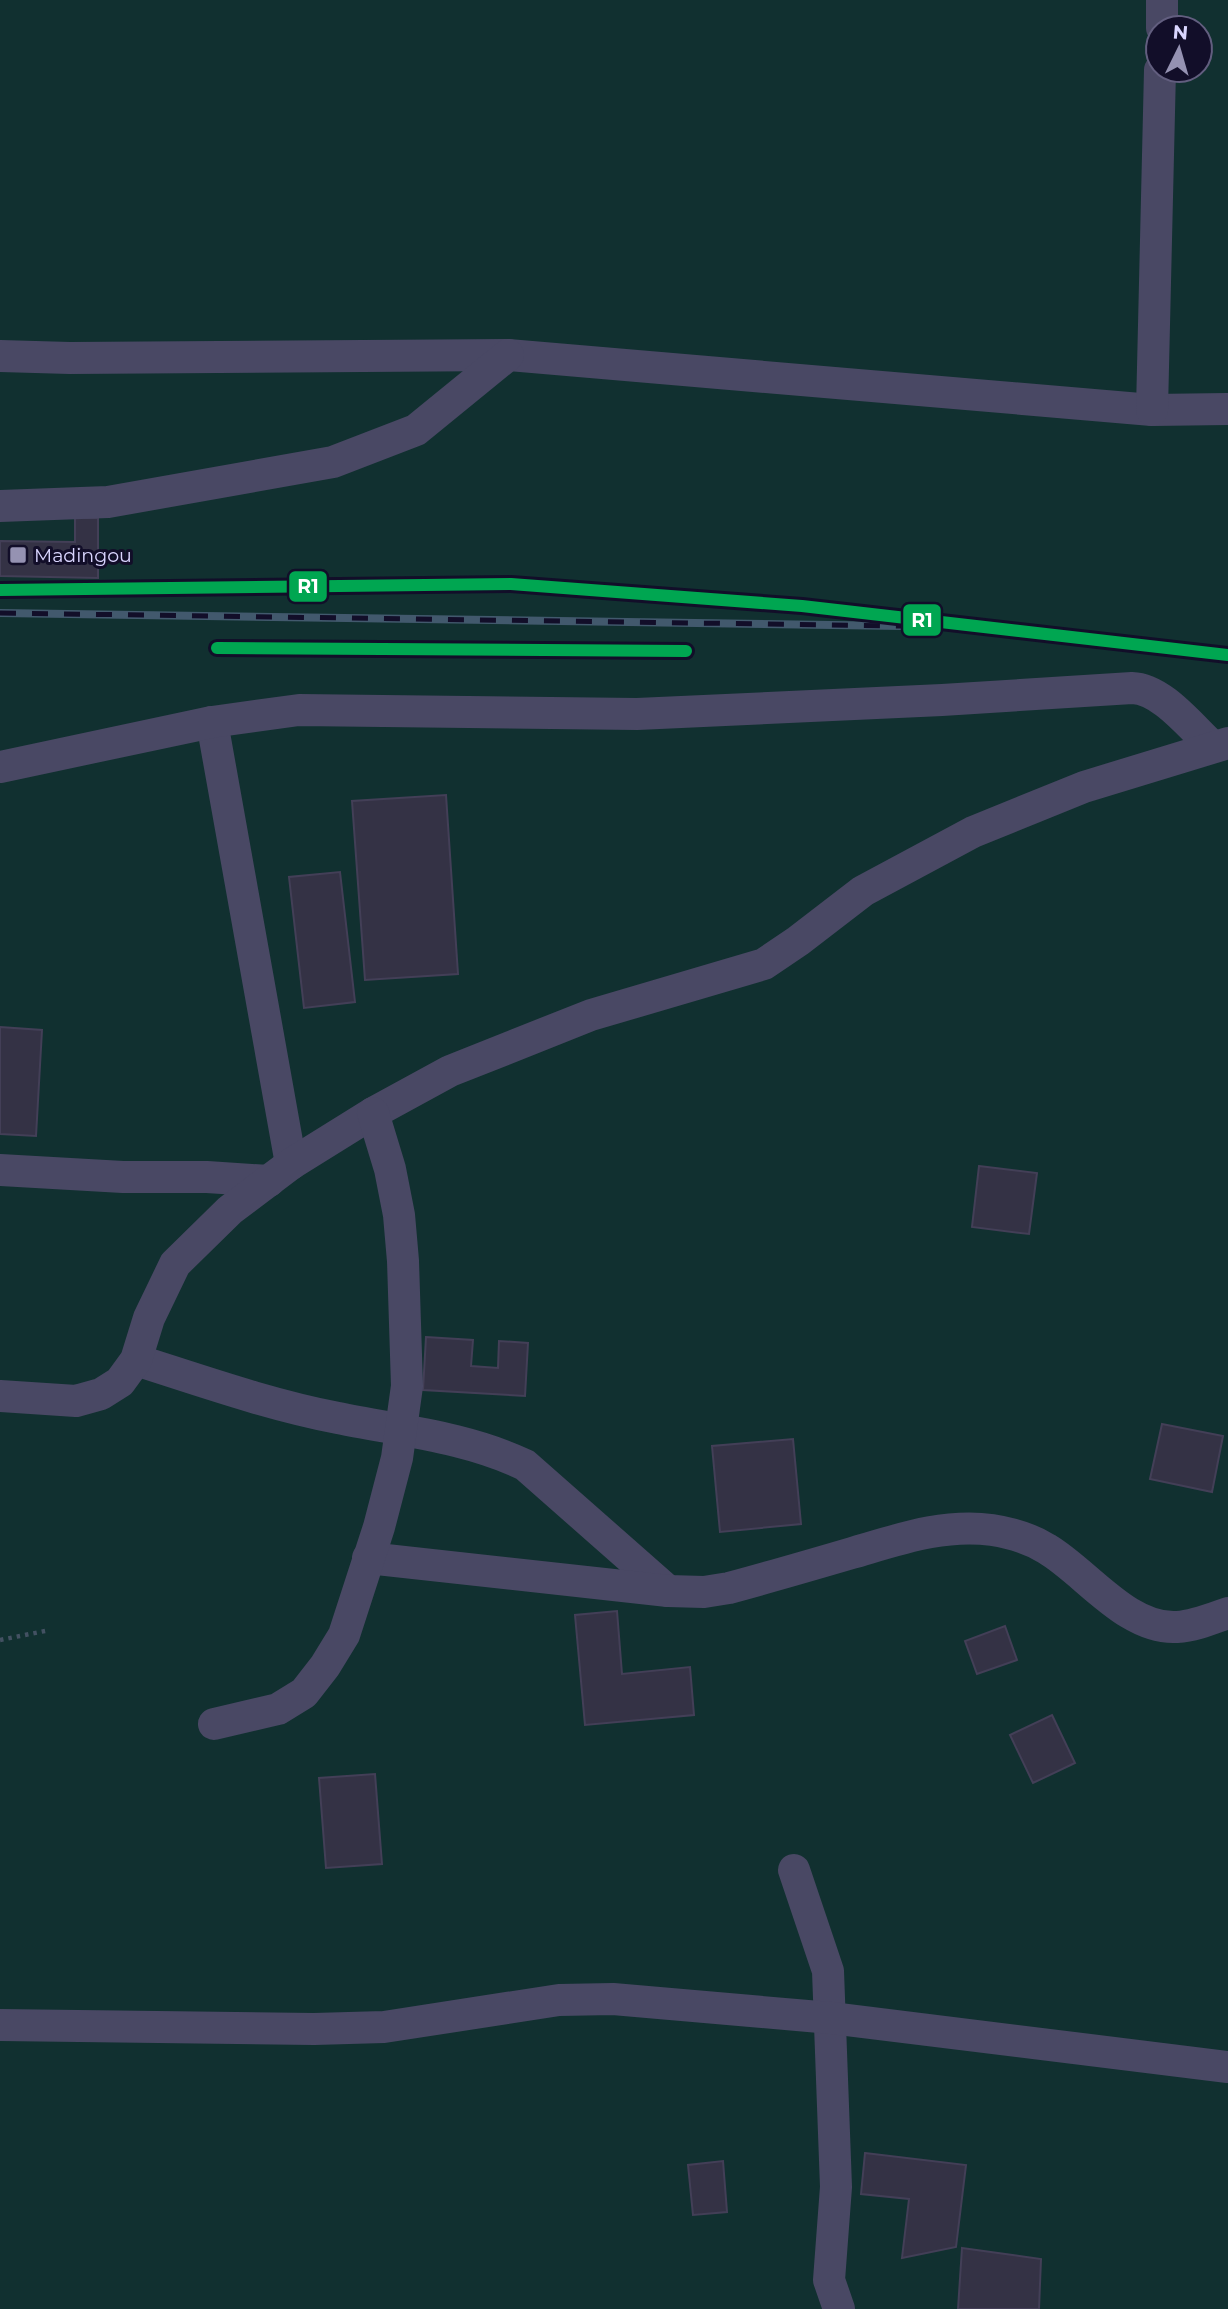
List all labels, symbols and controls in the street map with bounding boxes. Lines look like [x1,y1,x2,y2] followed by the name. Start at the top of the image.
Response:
[1144,14,1214,84] north arrow
[1172,20,1189,45] text: N
[34,544,132,567] place label: Madingou
[8,545,28,565] marker: Madingou
[288,570,328,603] line badge: R1
[297,575,319,598] text: R1
[902,603,942,637] line badge: R1
[911,609,933,632] text: R1

